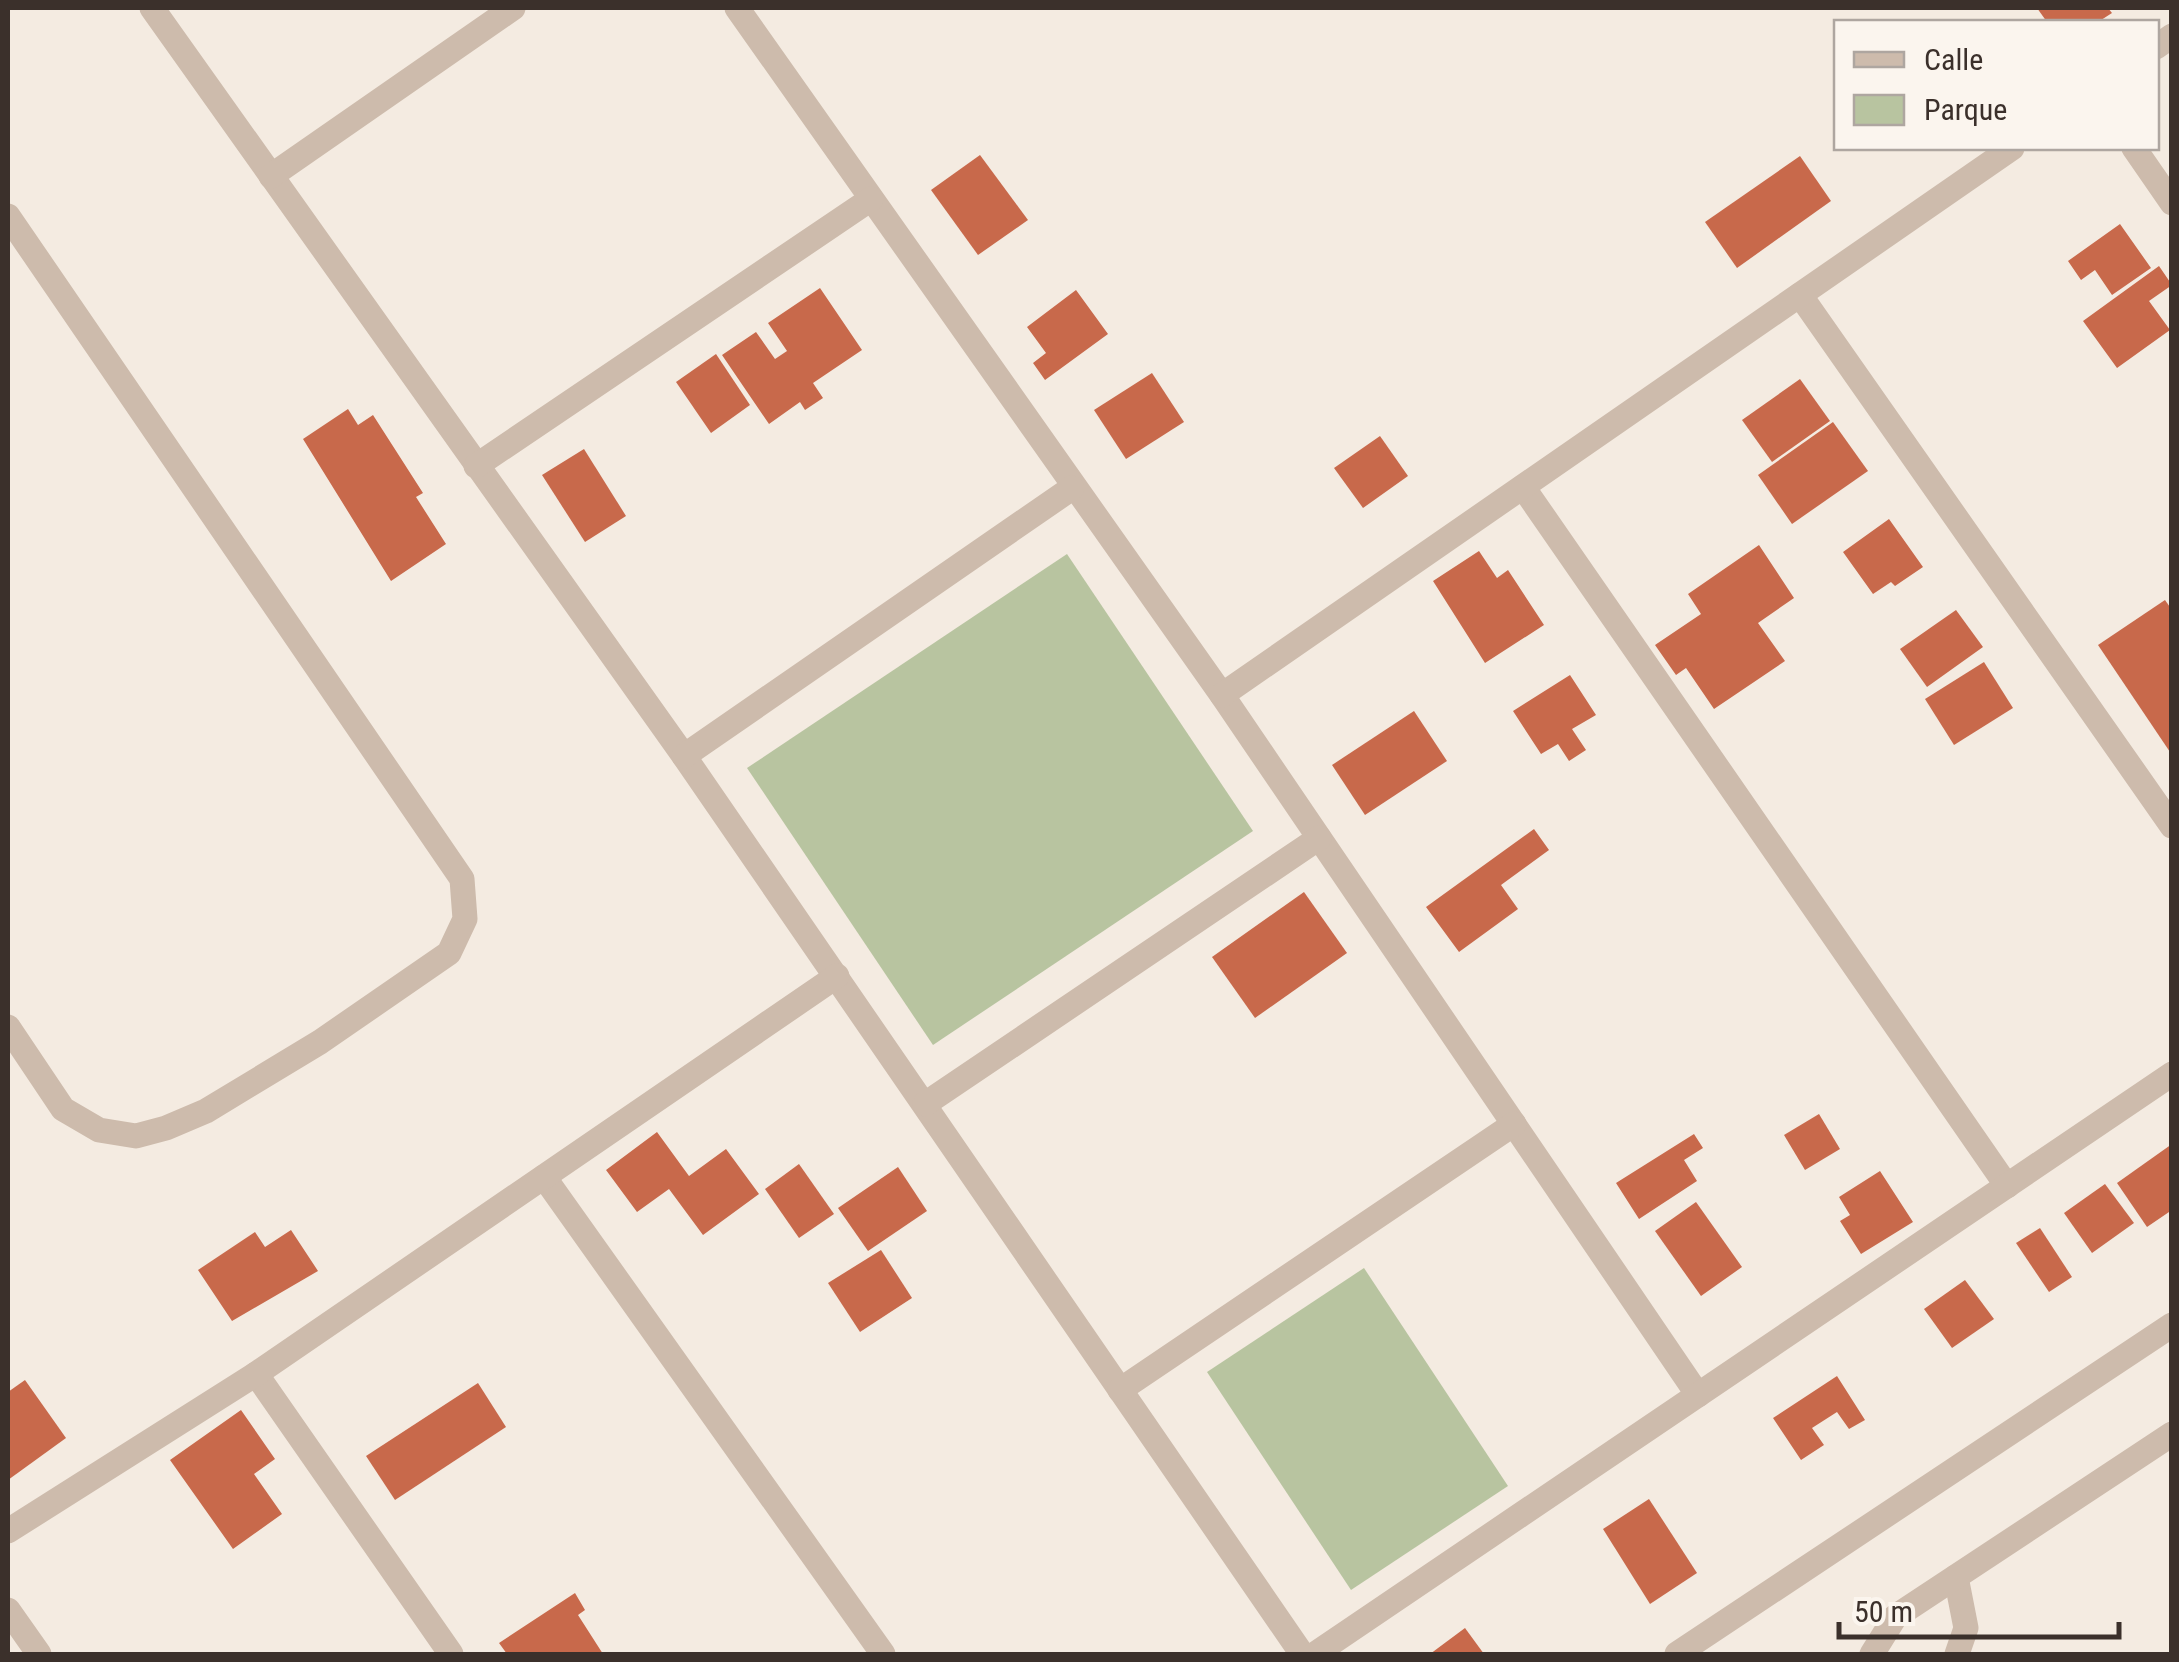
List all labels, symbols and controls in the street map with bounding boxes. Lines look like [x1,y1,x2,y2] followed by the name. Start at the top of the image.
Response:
[1834,20,2159,150] legend
[1924,42,1983,77] text: Calle
[1924,92,2007,127] text: Parque
[1839,1577,2119,1639] scale bar
[1854,1594,1913,1629] text: 50 m

